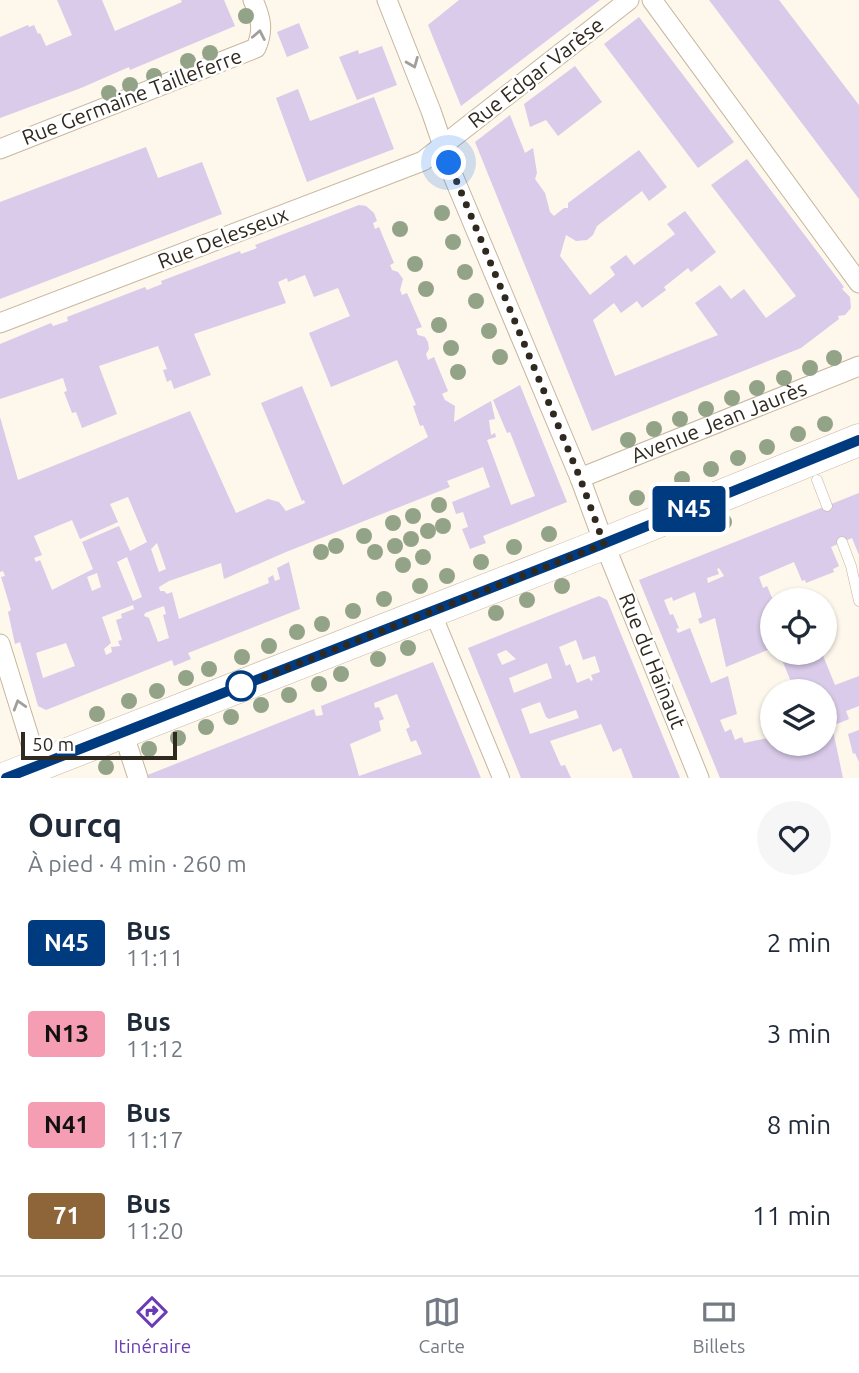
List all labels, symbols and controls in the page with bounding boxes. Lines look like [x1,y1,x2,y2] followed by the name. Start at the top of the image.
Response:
[463,12,608,132] street label: Rue Edgar Varèse
[251,30,266,41] one-way arrow
[18,43,245,149] street label: Rue Germaine Tailleferre
[404,57,418,69] one-way arrow
[431,145,466,180] your location
[154,201,291,273] street label: Rue Delesseux
[628,375,810,467] street label: Avenue Jean Jaurès
[649,486,729,532] line badge: N45
[667,495,711,522] text: N45
[760,588,837,756] map controls
[760,588,837,665] button: locate
[615,589,691,732] street label: Rue du Hainaut
[226,671,256,701] unlabelled marker
[760,679,837,756] button: layers
[12,699,27,711] one-way arrow
[21,729,177,761] scale bar
[32,733,74,755] text: 50 m
[757,801,831,875] button: heart
[28,806,122,843] text: Ourcq
[28,851,247,876] text: À pied · 4 min · 260 m
[126,916,171,945] text: Bus
[767,928,831,957] text: 2 min
[44,929,89,956] text: N45
[126,945,184,970] text: 11:11
[126,1007,171,1036] text: Bus
[767,1019,831,1048] text: 3 min
[44,1020,89,1047] text: N13
[126,1036,184,1061] text: 11:12
[126,1098,171,1127] text: Bus
[767,1110,831,1139] text: 8 min
[44,1111,89,1138] text: N41
[126,1127,184,1152] text: 11:17
[126,1189,171,1218] text: Bus
[752,1201,831,1230] text: 11 min
[53,1202,80,1229] text: 71
[126,1218,184,1243] text: 11:20
[114,1293,191,1357] tab: Itinéraire
[419,1293,465,1357] tab: Carte
[692,1293,745,1357] tab: Billets

